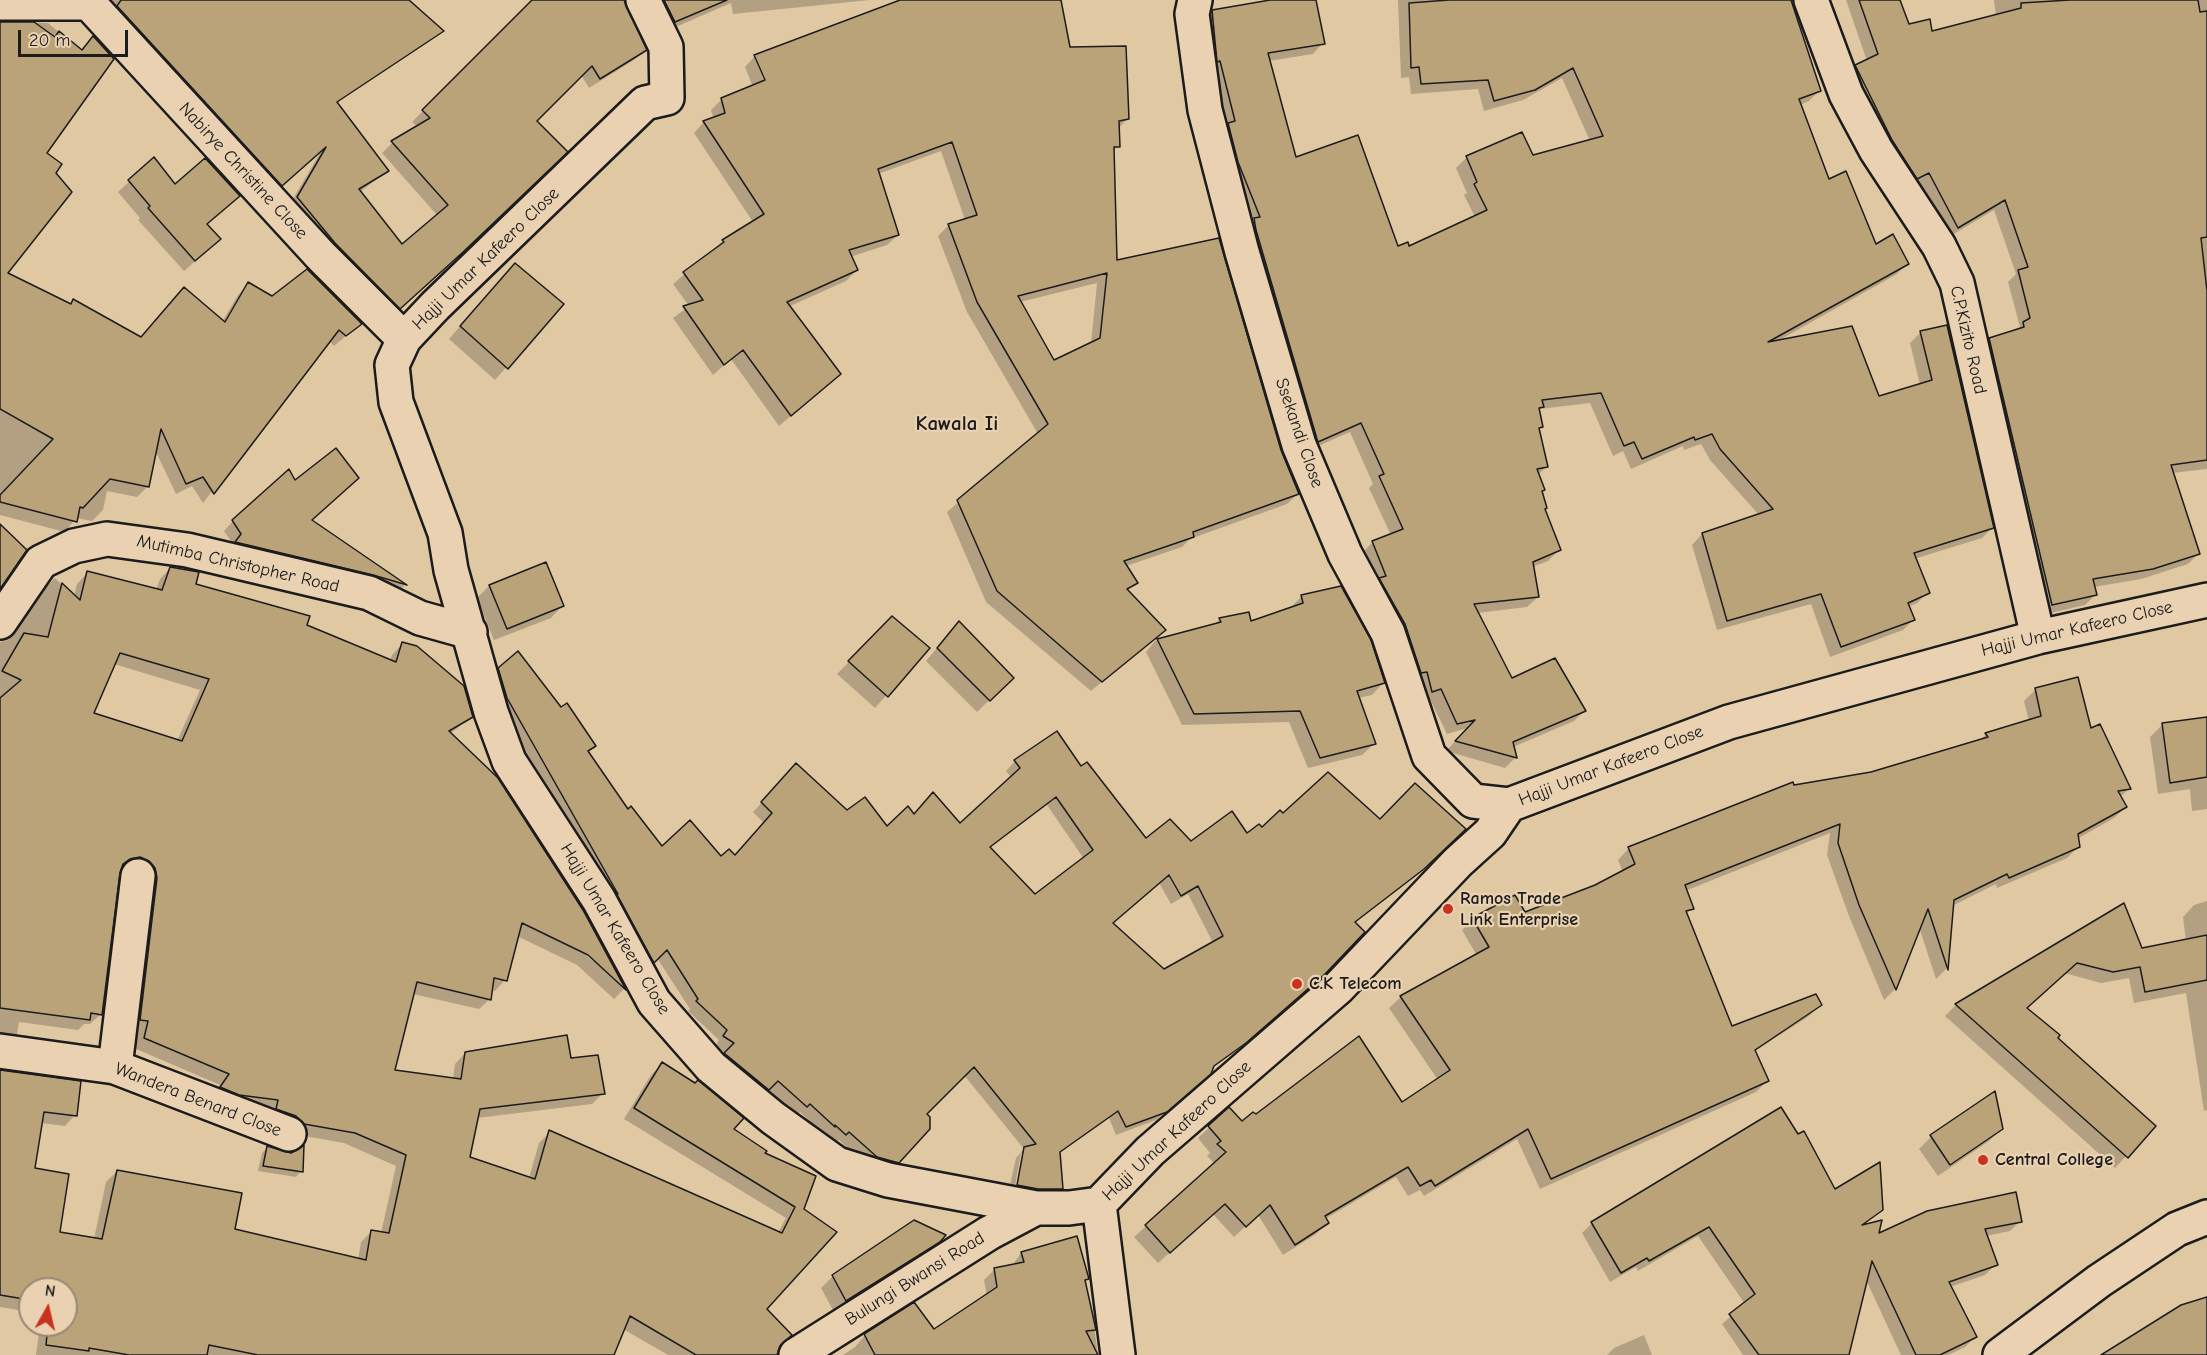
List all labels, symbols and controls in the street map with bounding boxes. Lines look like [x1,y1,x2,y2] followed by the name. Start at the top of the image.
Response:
[21,18,130,56] scale bar
[29,30,70,51] text: 20 m
[174,98,312,244] street label: Nabirye Christine Close
[408,183,564,335] street label: Hajji Umar Kafeero Close
[1945,284,1991,396] street label: C.P.Kizito Road
[1270,375,1328,491] street label: Ssekandi Close
[916,411,998,437] district label: Kawala Ii
[135,530,341,598] street label: Mutimba Christopher Road
[1979,596,2175,662] street label: Hajji Umar Kafeero Close
[1516,721,1706,811] street label: Hajji Umar Kafeero Close
[555,839,675,1019] street label: Hajji Umar Kafeero Close
[1460,888,1578,930] place label: Ramos Trade Link Enterprise
[1441,902,1455,916] marker: Ramos Trade Link Enterprise
[1309,973,1402,995] place label: C.K Telecom
[1290,977,1304,991] marker: C.K Telecom
[1098,1056,1256,1206] street label: Hajji Umar Kafeero Close
[112,1058,284,1142] street label: Wandera Benard Close
[1995,1149,2113,1171] place label: Central College
[1976,1153,1990,1167] marker: Central College
[841,1227,989,1331] street label: Bulungi Bwansi Road
[18,1277,78,1337] north arrow
[44,1282,57,1301] text: N

